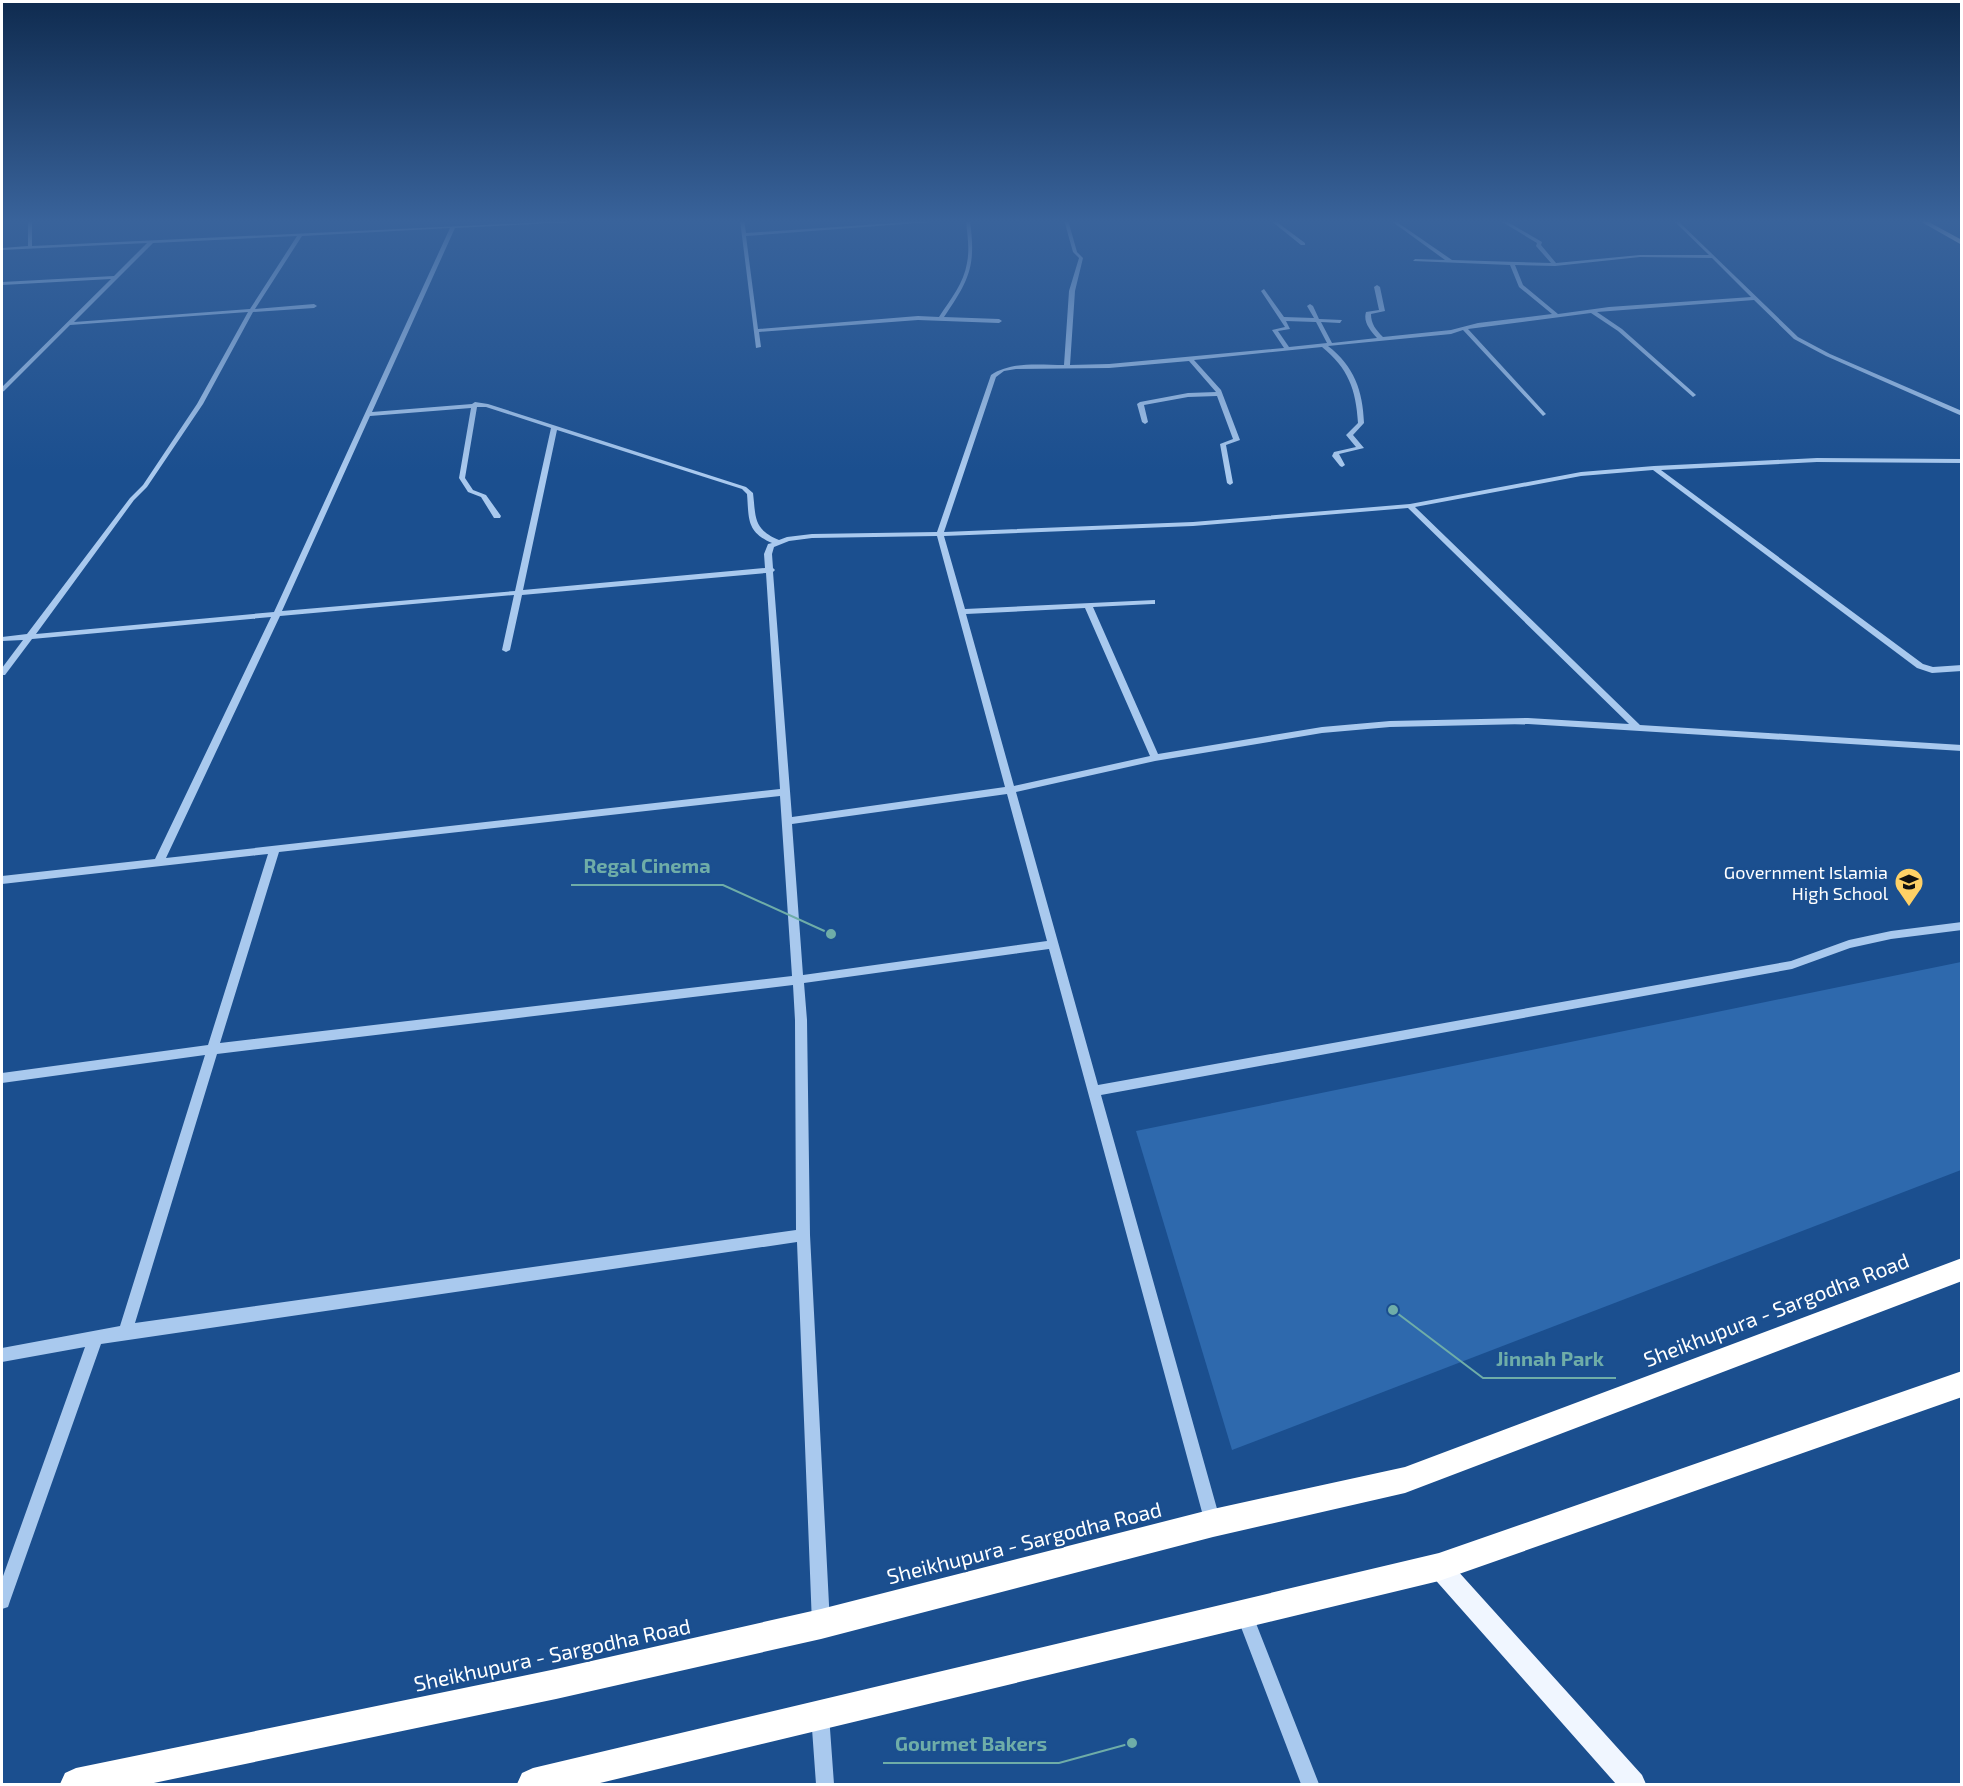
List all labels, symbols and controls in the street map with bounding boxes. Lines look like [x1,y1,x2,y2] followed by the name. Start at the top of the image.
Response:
[571,847,723,885] callout: Regal Cinema
[583,853,711,877] text: Regal Cinema
[1724,861,1889,904] place label: Government Islamia High School
[1893,866,1925,908] school or university icon: Government Islamia High School
[1640,1247,1912,1371] street label: Sheikhupura - Sargodha Road
[1483,1340,1616,1378] callout: Jinnah Park
[1496,1346,1605,1370] text: Jinnah Park
[884,1496,1164,1588] street label: Sheikhupura - Sargodha Road
[411,1612,693,1696] street label: Sheikhupura - Sargodha Road
[883,1725,1059,1763] callout: Gourmet Bakers
[895,1731,1047,1755] text: Gourmet Bakers

